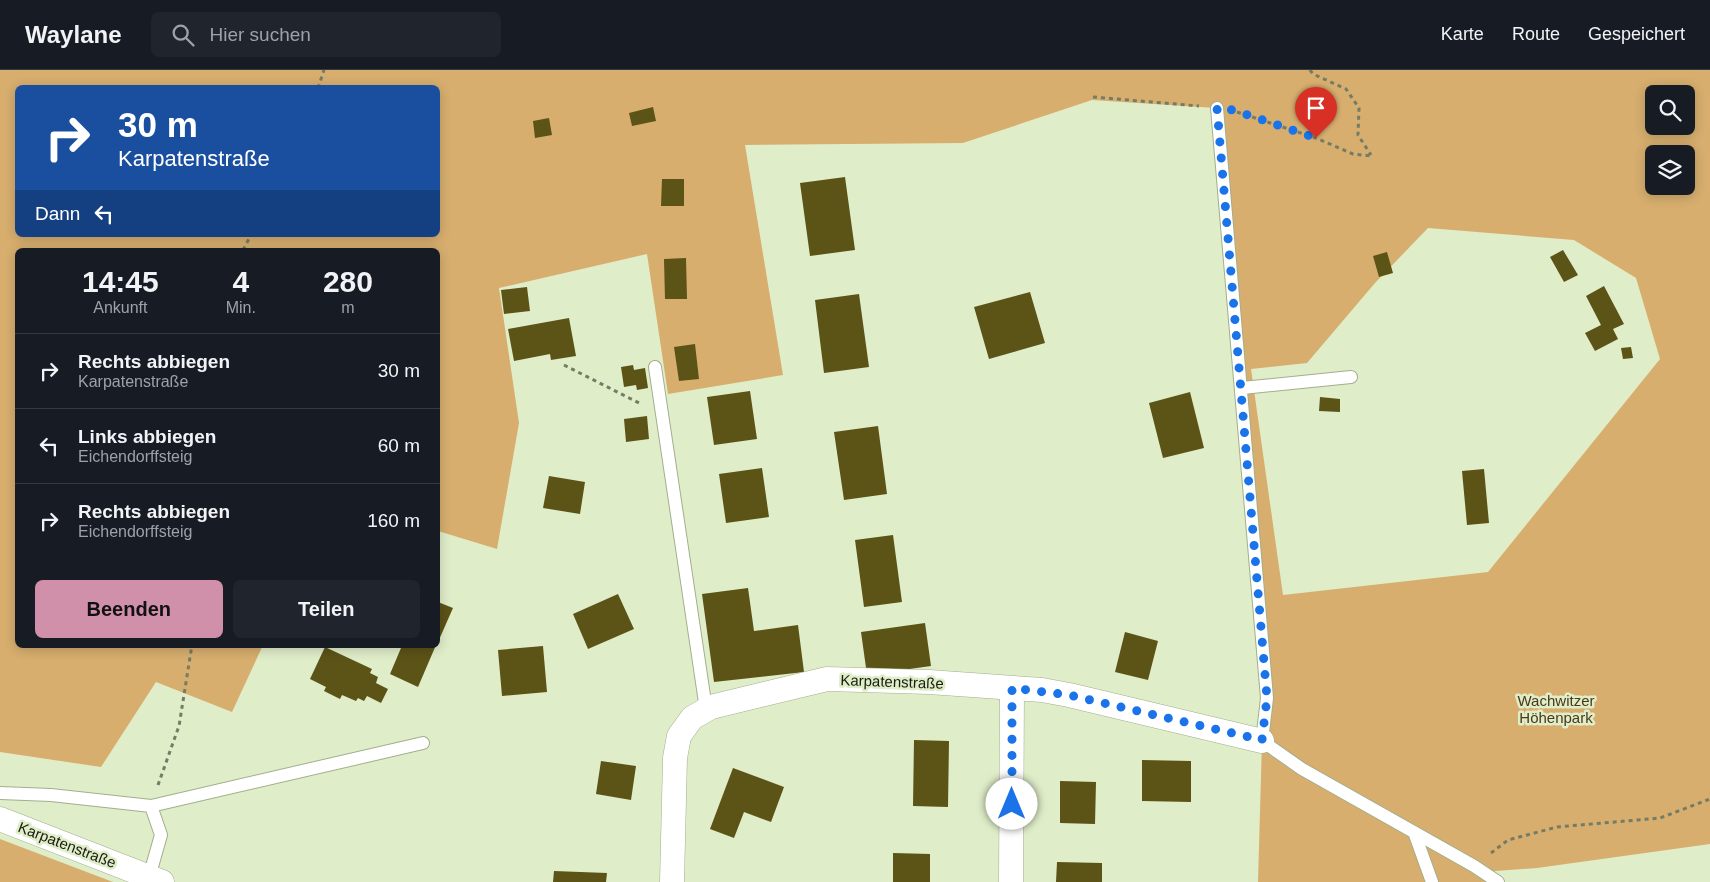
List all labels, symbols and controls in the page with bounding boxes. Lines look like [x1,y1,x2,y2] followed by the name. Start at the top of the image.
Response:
[151,12,501,57] search box
[25,21,121,48] text: Waylane
[169,21,197,49] icon: search
[209,24,311,45] text: Hier suchen
[1441,24,1484,44] text: Karte
[1512,24,1560,44] text: Route
[1588,24,1685,44] text: Gespeichert
[1645,85,1695,195] map controls
[1645,85,1695,135] button: search
[1295,87,1337,138] pin
[1302,94,1330,122] icon: arrive
[35,105,100,170] icon: right
[118,105,198,144] text: 30 m
[1645,145,1695,195] button: layers
[118,146,270,171] text: Karpatenstraße
[90,200,118,228] icon: left
[35,203,80,224] text: Dann
[82,265,159,298] text: 14:45
[232,265,249,298] text: 4
[323,265,373,298] text: 280
[93,299,147,316] text: Ankunft
[226,299,256,316] text: Min.
[341,299,355,316] text: m
[78,351,230,372] text: Rechts abbiegen
[35,357,63,385] icon: right
[378,360,420,381] text: 30 m
[78,373,188,390] text: Karpatenstraße
[78,426,216,447] text: Links abbiegen
[35,432,63,460] icon: left
[378,435,420,456] text: 60 m
[78,448,192,465] text: Eichendorffsteig
[78,501,230,522] text: Rechts abbiegen
[35,507,63,535] icon: right
[367,510,420,531] text: 160 m
[78,523,192,540] text: Eichendorffsteig
[35,580,223,638] button: Beenden
[233,580,420,638] button: Teilen
[840,671,944,692] street label: Karpatenstraße
[1518,692,1594,726] park label: Wachwitzer Höhenpark
[985,777,1037,829] position arrow
[16,818,118,871] street label: Karpatenstraße

